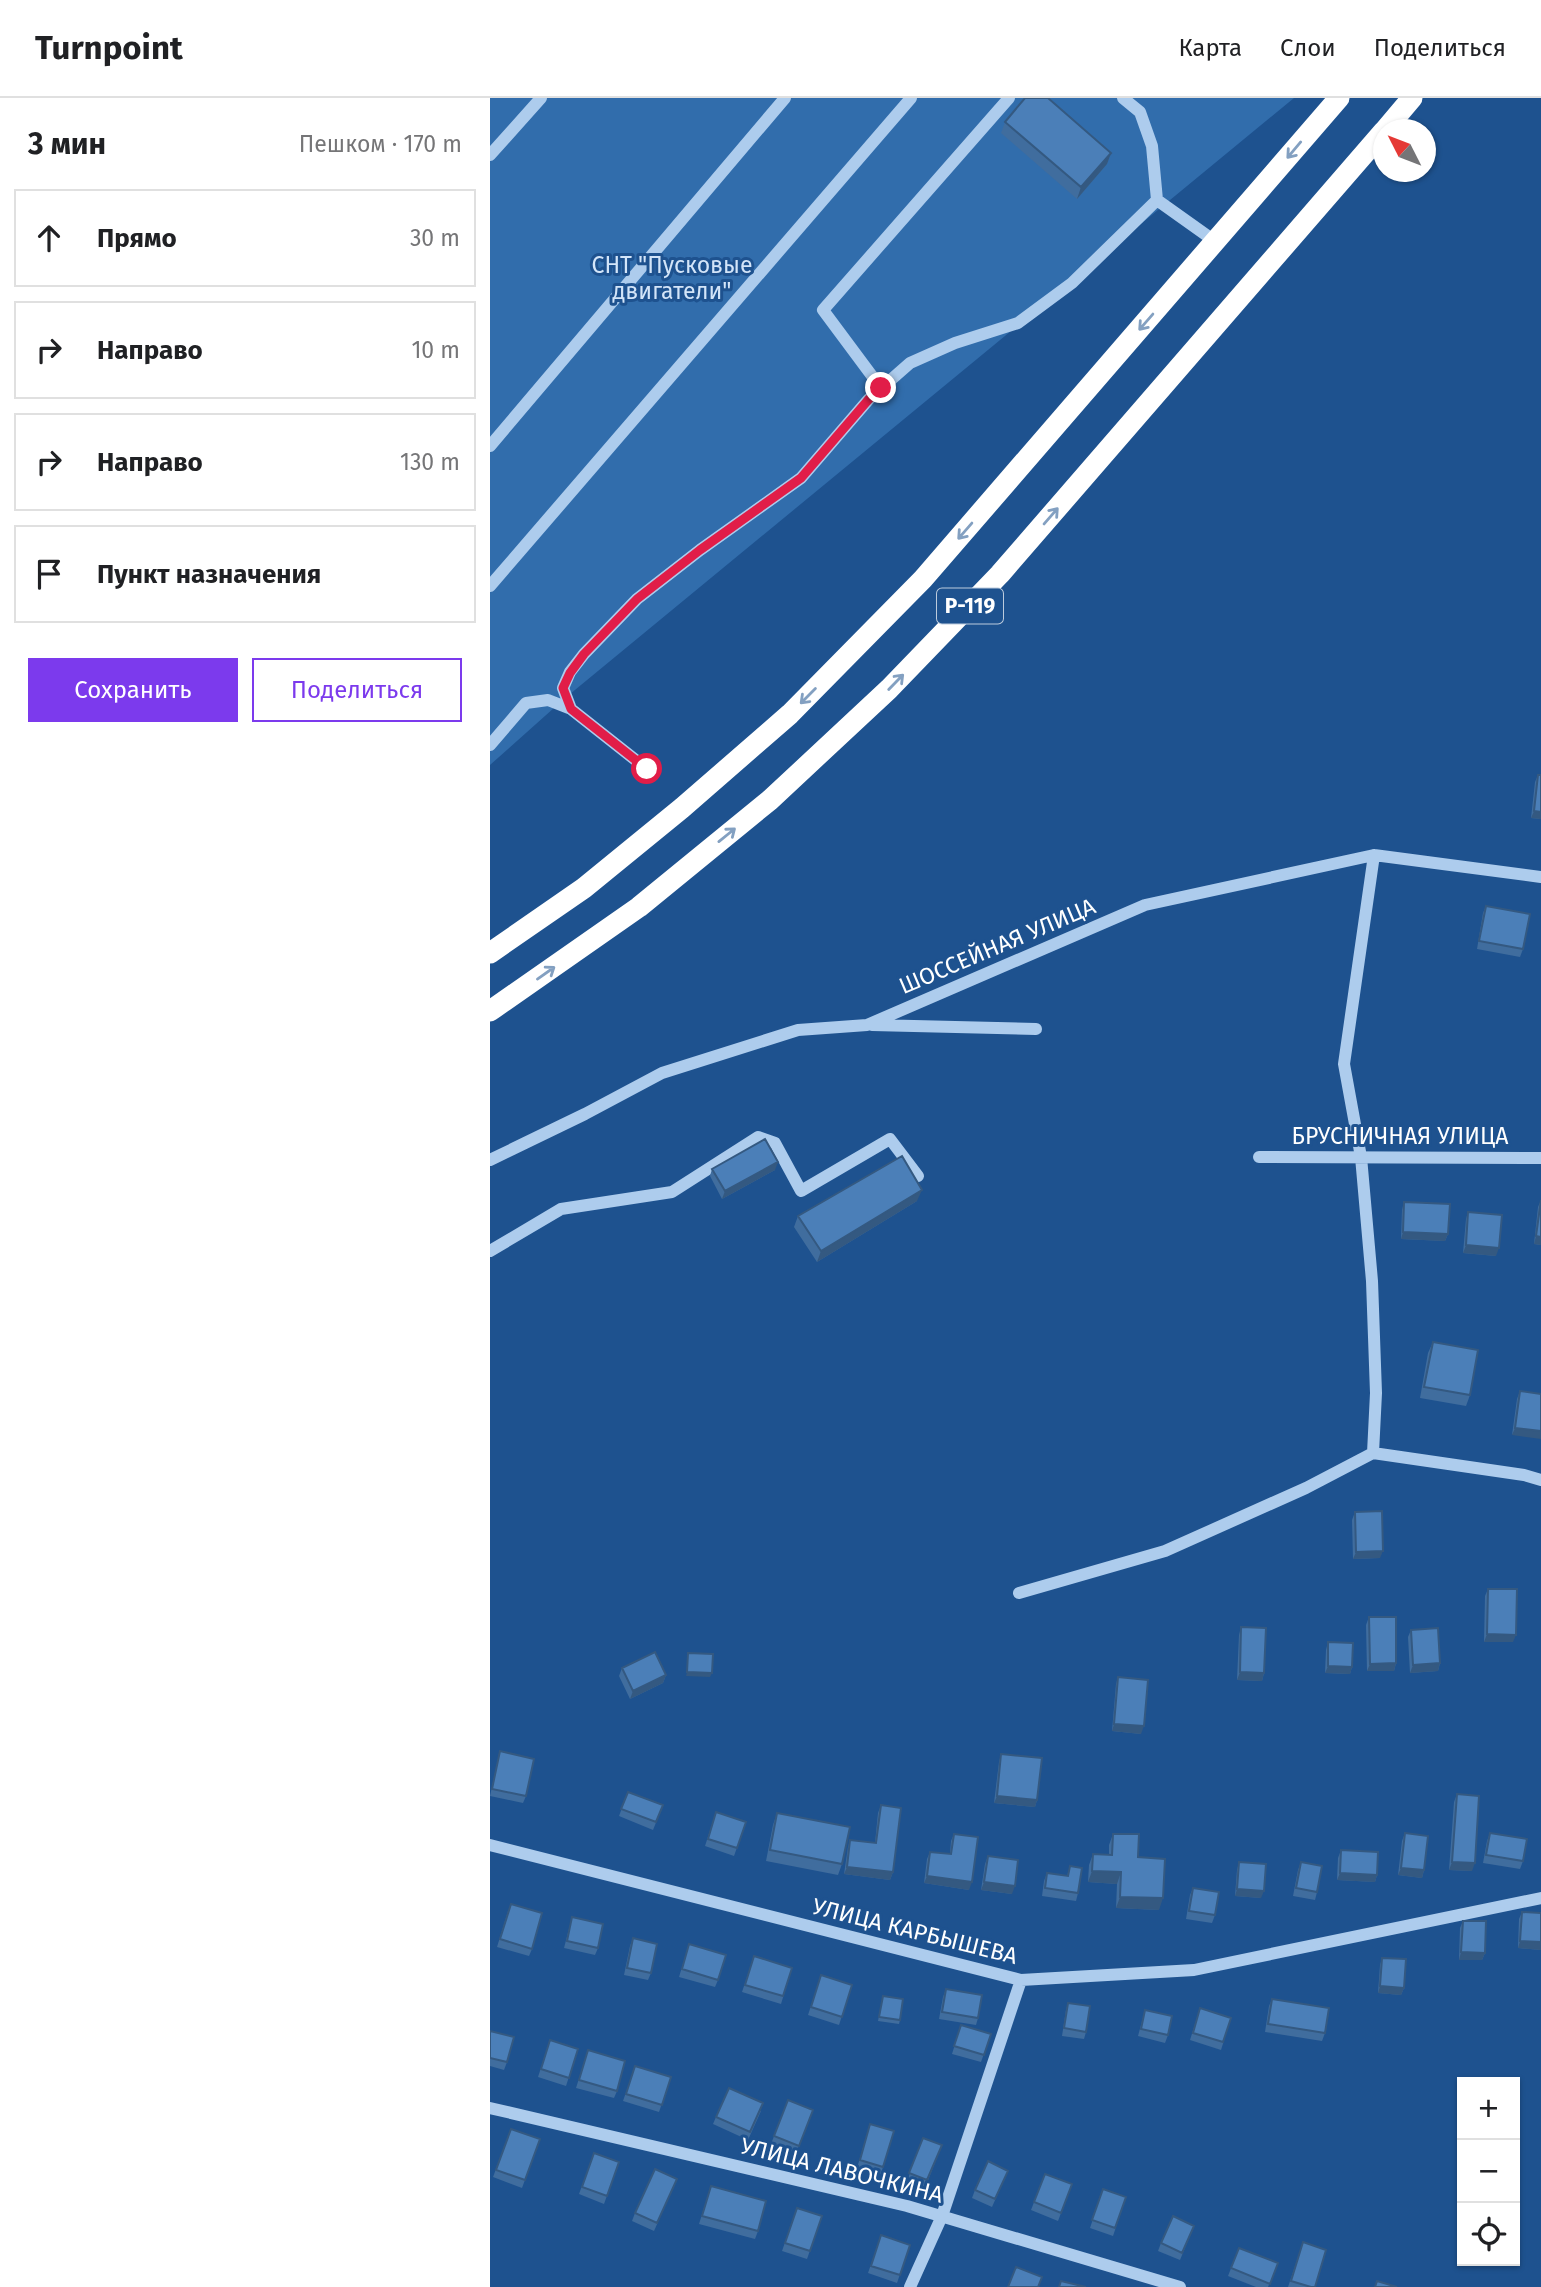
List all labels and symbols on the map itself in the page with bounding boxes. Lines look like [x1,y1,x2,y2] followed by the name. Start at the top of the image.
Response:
[1373,119,1436,182] north arrow
[1287,141,1303,159] one-way arrow
[592,251,752,305] park label: СНТ "Пусковые двигатели"
[1138,313,1154,331] one-way arrow
[865,372,896,403] route end
[1043,507,1059,525] one-way arrow
[957,522,973,540] one-way arrow
[937,588,1003,624] road number: Р-119
[887,674,904,691] one-way arrow
[799,687,816,704] one-way arrow
[631,753,662,784] route start
[718,827,736,843] one-way arrow
[895,892,1100,1000] street label: ШОССЕЙНАЯ УЛИЦА
[536,966,555,980] one-way arrow
[1292,1122,1509,1150] street label: БРУСНИЧНАЯ УЛИЦА
[810,1892,1021,1970] street label: УЛИЦА КАРБЫШЕВА
[738,2131,947,2209] street label: УЛИЦА ЛАВОЧКИНА

